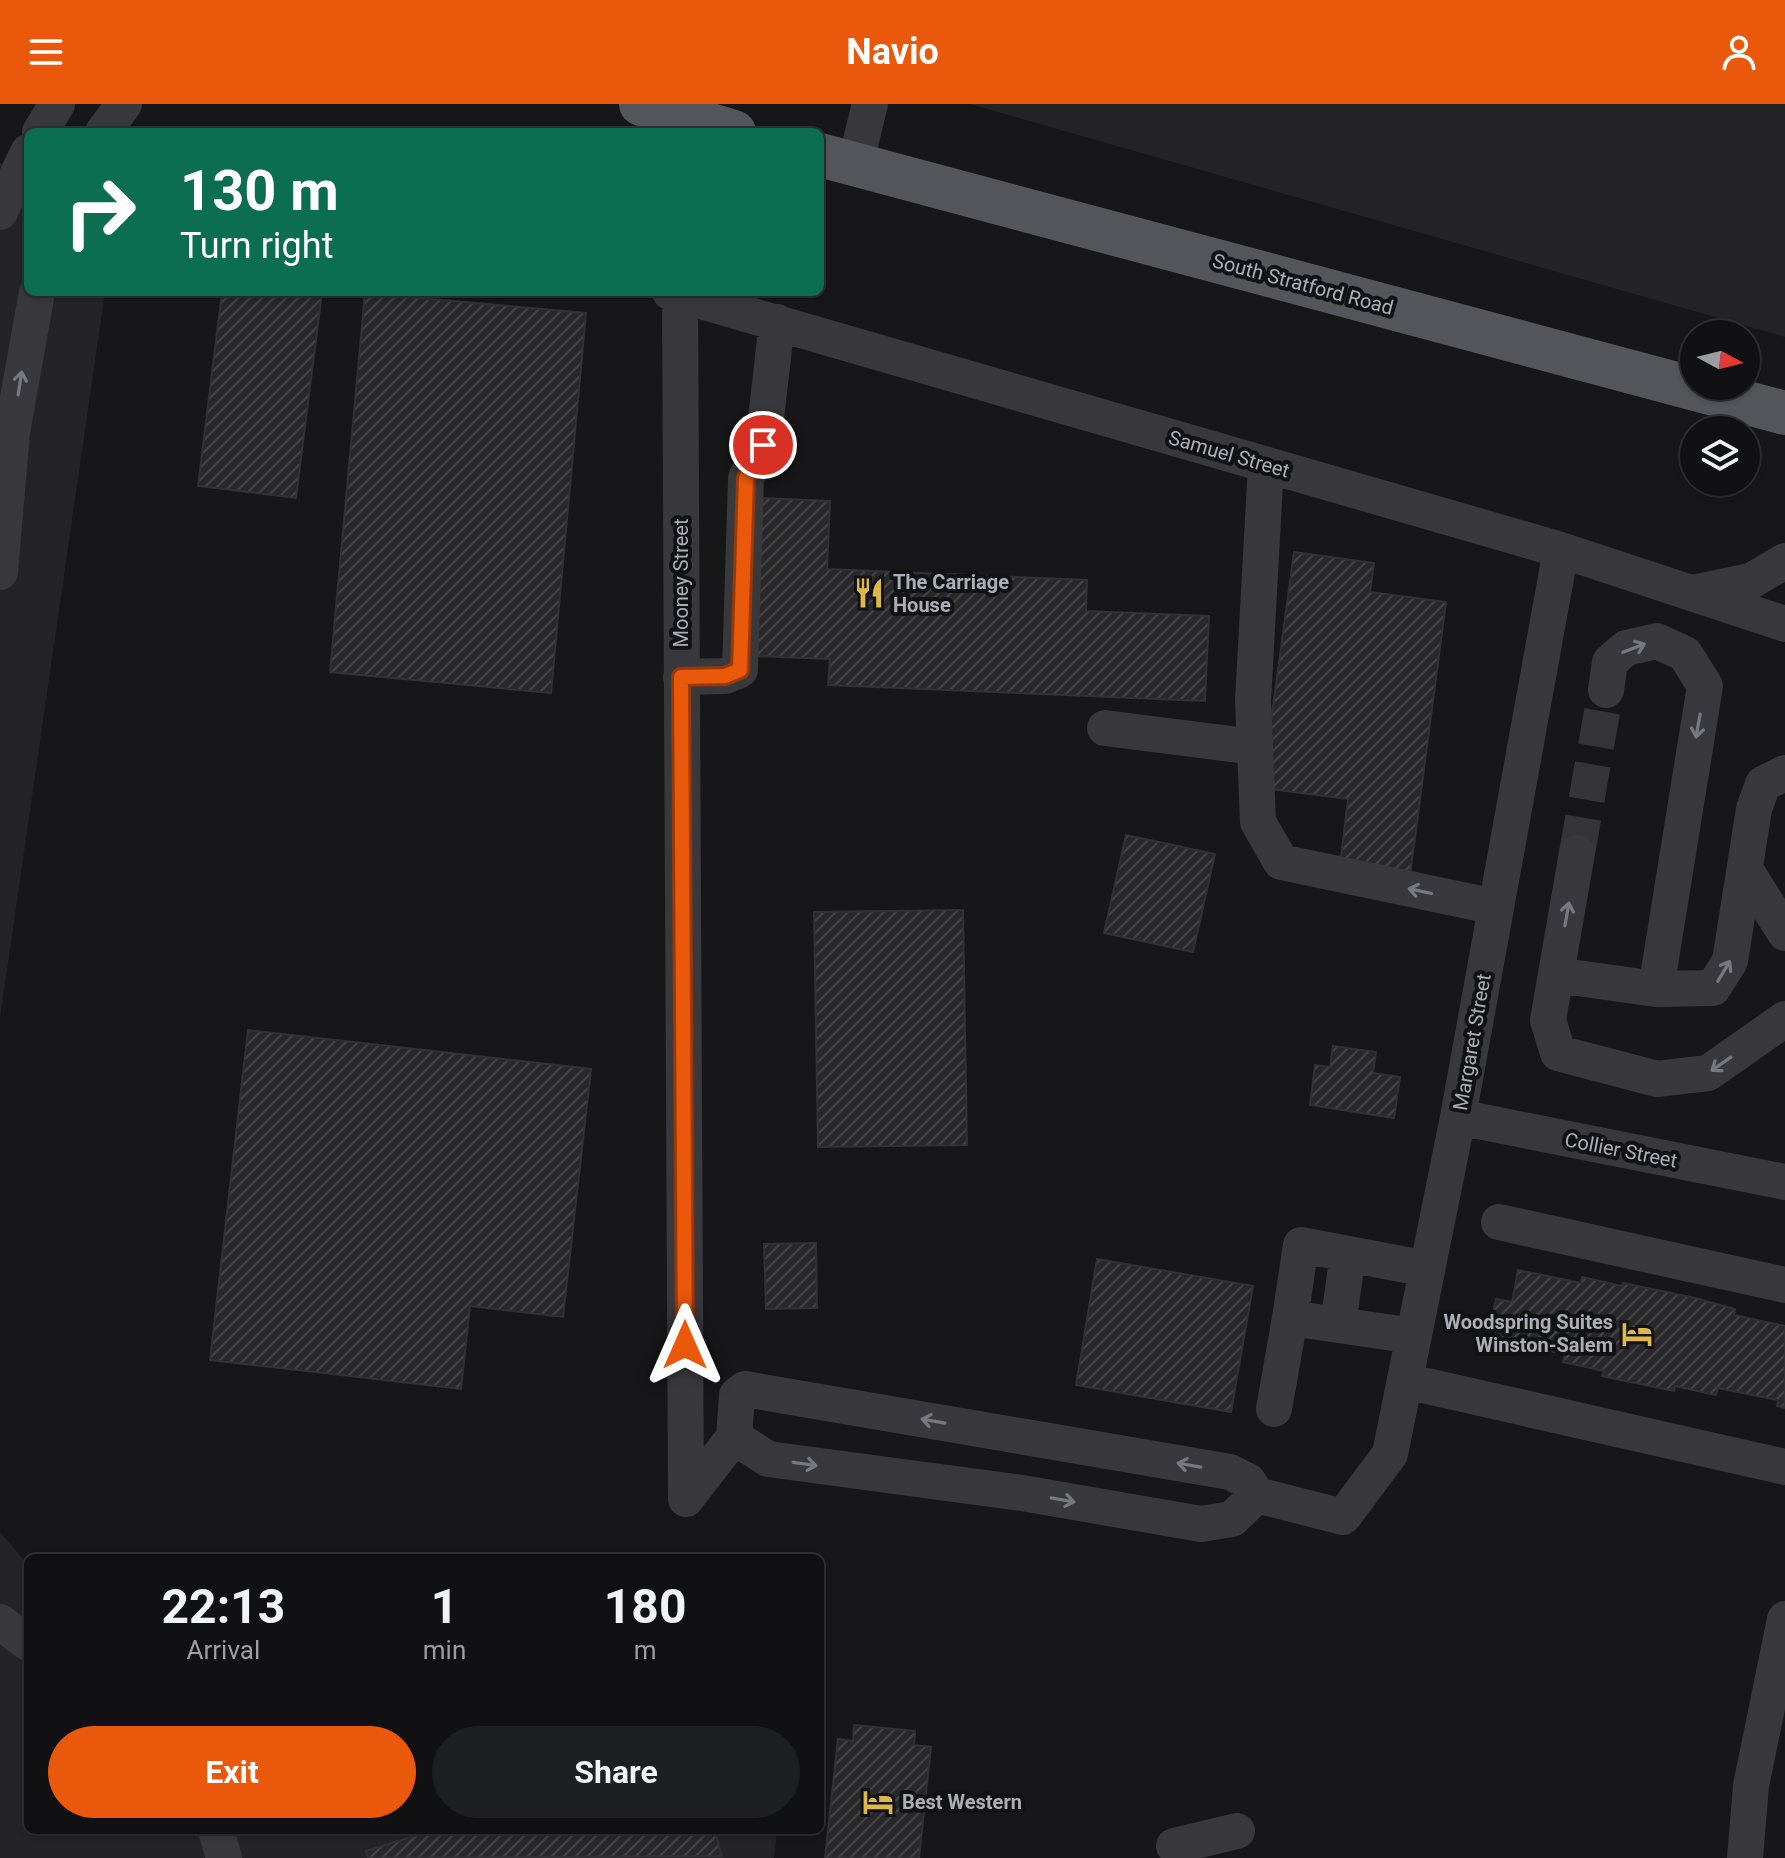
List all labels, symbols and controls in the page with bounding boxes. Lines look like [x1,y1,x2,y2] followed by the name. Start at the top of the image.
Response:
[24,30,68,74] icon: menu
[1717,30,1761,74] icon: person
[846,31,939,73] text: Navio
[180,158,339,224] text: 130 m
[48,160,152,264] icon: right
[180,225,333,267] text: Turn right
[1210,248,1396,320] street label: South Stratford Road
[1680,320,1760,400] north arrow
[1680,320,1760,496] map controls
[13,371,28,396] one-way arrow
[729,411,797,479] pin
[1680,416,1760,496] button: layers
[741,423,785,467] icon: arrive
[1166,425,1292,483] street label: Samuel Street
[669,519,693,647] street label: Mooney Street
[893,570,1009,617] place label: The Carriage House
[852,576,886,610] restaurant icon: The Carriage House
[1621,640,1645,654] one-way arrow
[1690,713,1705,738] one-way arrow
[1408,883,1433,898] one-way arrow
[1560,902,1575,927] one-way arrow
[1716,960,1732,983] one-way arrow
[1448,972,1496,1112] street label: Margaret Street
[1710,1056,1732,1072] one-way arrow
[1563,1127,1679,1173] street label: Collier Street
[643,1303,727,1387] position arrow
[1444,1310,1613,1357] place label: Woodspring Suites Winston-Salem
[1620,1317,1654,1351] hotel icon: Woodspring Suites Winston-Salem
[920,1413,946,1428] one-way arrow
[792,1457,817,1472] one-way arrow
[1177,1457,1202,1472] one-way arrow
[1049,1493,1075,1508] one-way arrow
[162,1578,285,1635] text: 22:13
[431,1578,458,1635] text: 1
[604,1578,686,1635] text: 180
[187,1635,260,1665] text: Arrival
[423,1635,466,1665] text: min
[634,1635,657,1665] text: m
[48,1726,416,1818] button: Exit
[432,1726,800,1818] button: Share
[861,1785,895,1819] hotel icon: Best Western
[902,1790,1022,1814] place label: Best Western

